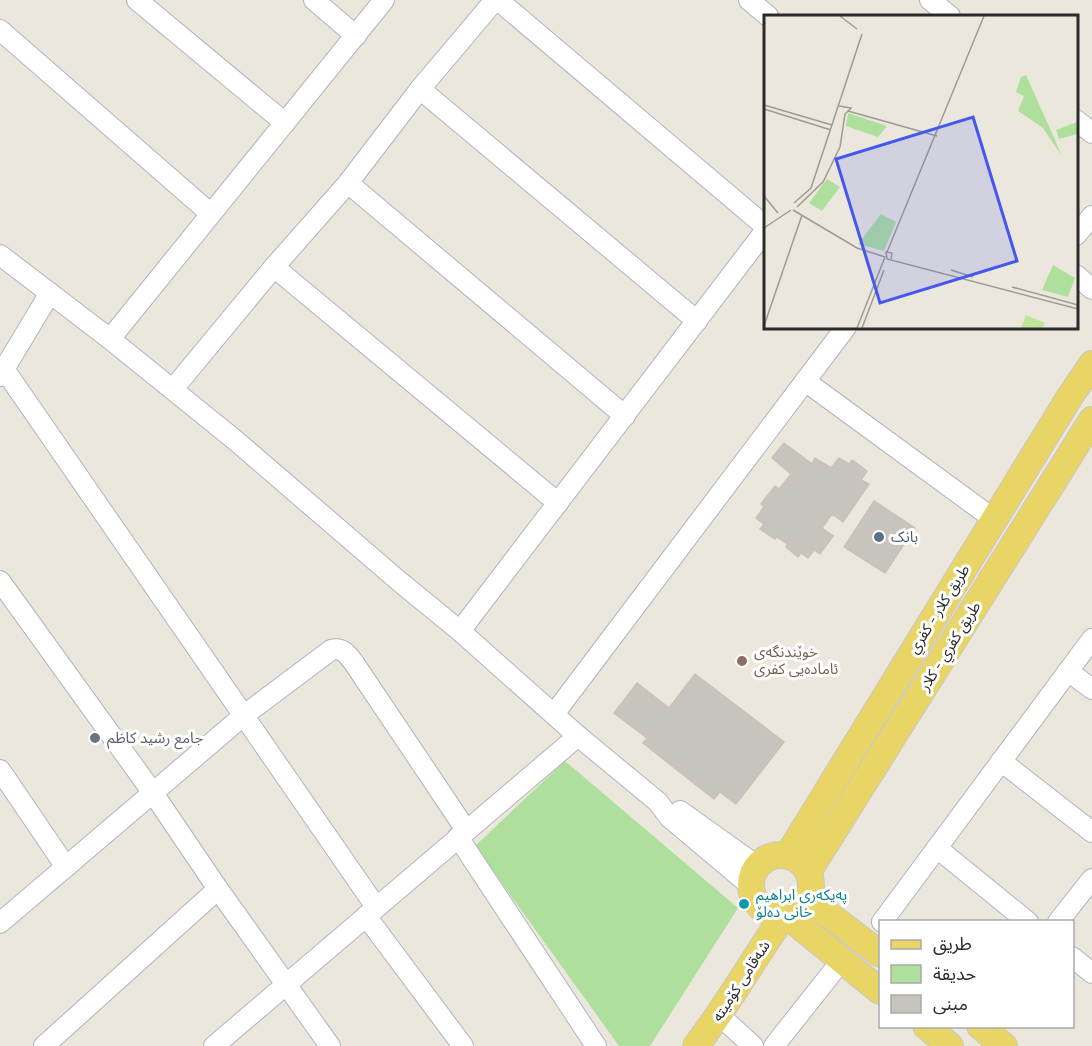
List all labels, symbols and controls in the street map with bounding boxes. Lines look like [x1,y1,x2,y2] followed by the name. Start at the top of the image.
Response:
[764,15,1077,328] inset map
[891,528,918,546] place label: بانک
[872,530,886,544] marker: بانک
[904,561,976,658] street label: طريق كلار - كفري
[915,598,987,696] street label: طريق كفري - كلار
[754,643,838,678] place label: خوێندنگەی ئامادەیی کفری
[735,654,749,668] marker: خوێندنگەی ئامادەیی کفری
[107,729,203,750] place label: جامع رشيد كاظم
[88,731,102,745] marker: جامع رشيد كاظم
[756,886,847,921] place label: پەیکەری ابراهیم خانی دەلۆ
[737,897,751,911] marker: پەیکەری ابراهیم خانی دەلۆ
[879,920,1074,1028] legend
[933,933,972,955] text: طريق
[708,937,774,1025] street label: شەقامی کۆمیتە
[933,963,976,984] text: حديقة
[933,993,968,1015] text: مبنى

